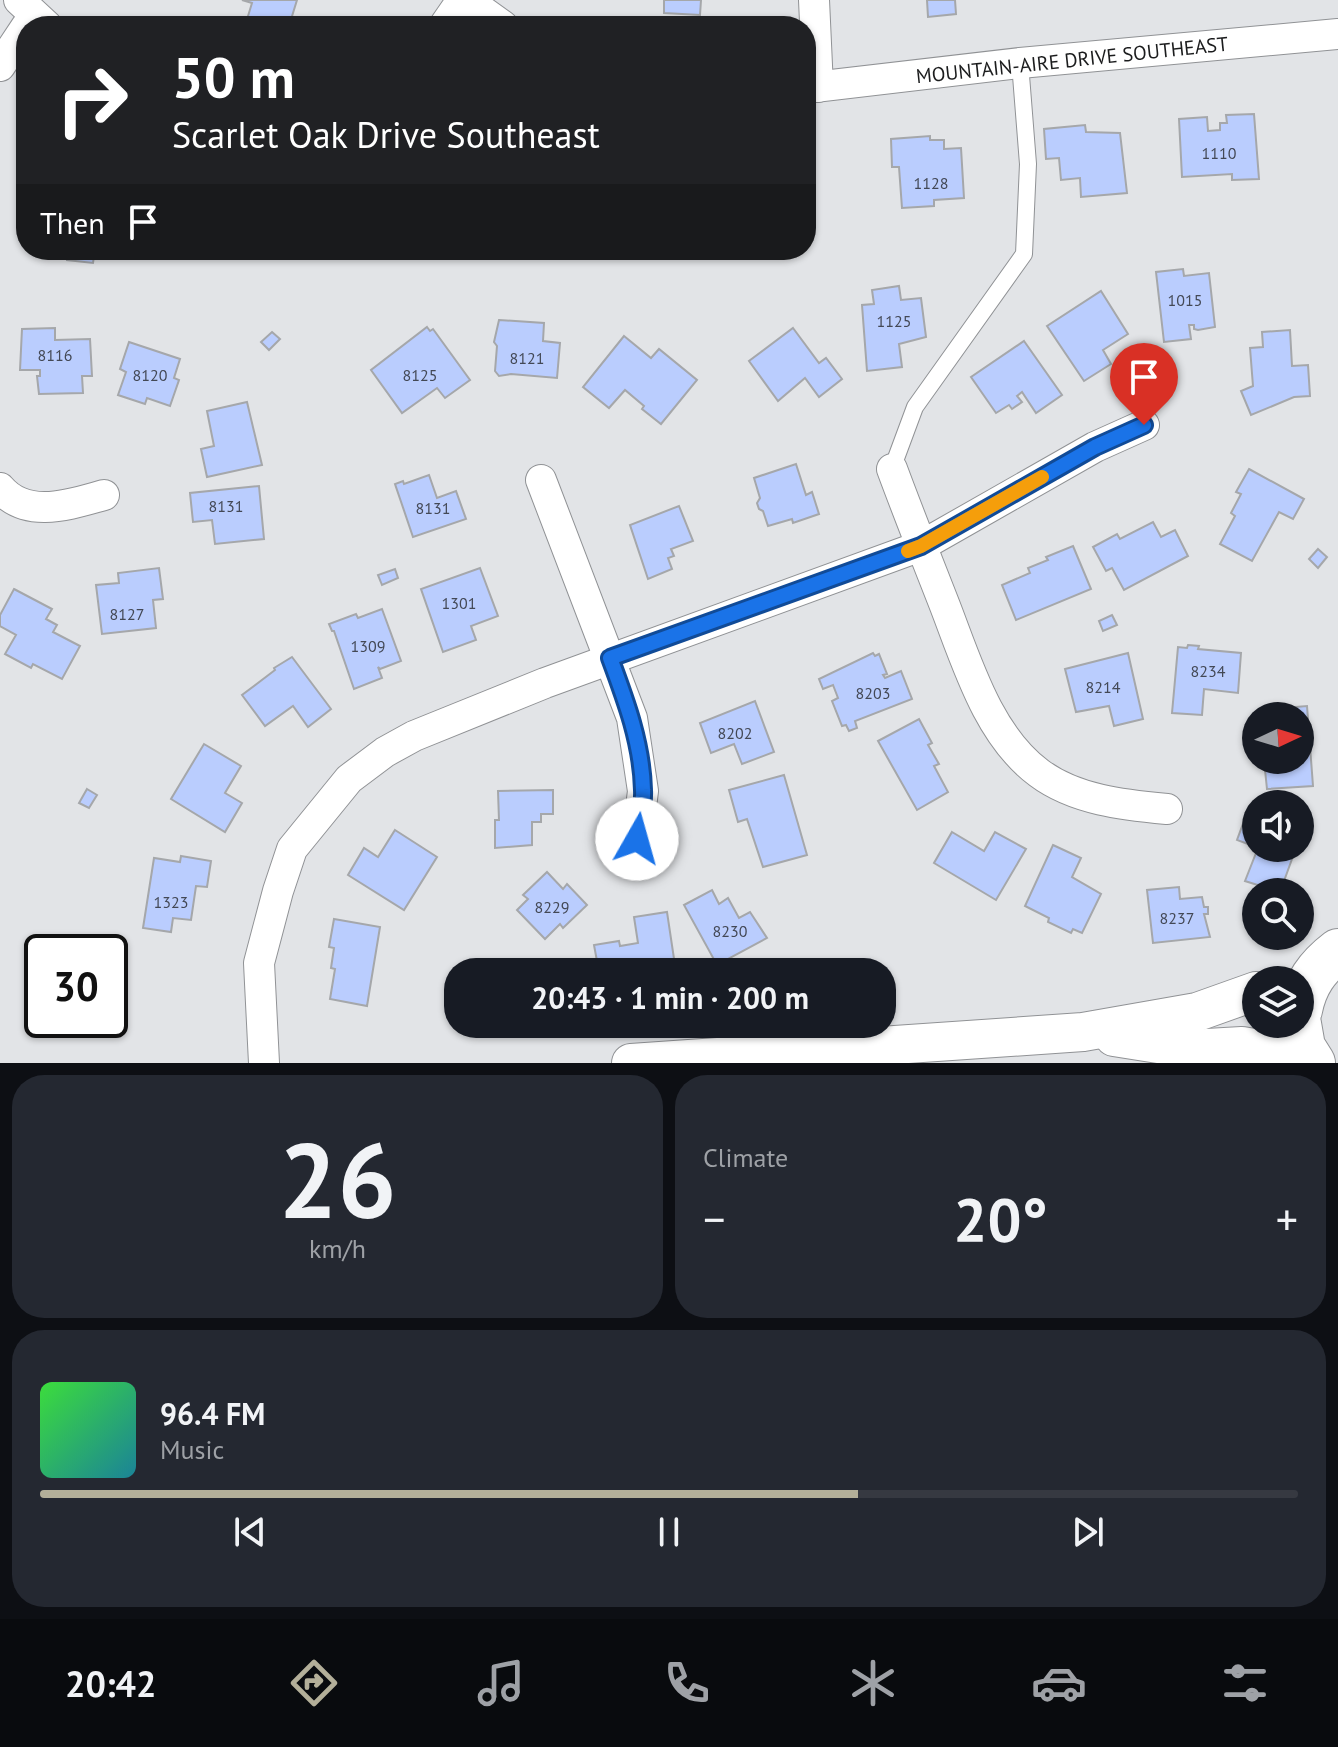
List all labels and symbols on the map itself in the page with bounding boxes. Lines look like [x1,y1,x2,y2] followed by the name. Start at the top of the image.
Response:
[915,31,1229,89] street label: MOUNTAIN-AIRE DRIVE SOUTHEAST
[1202,143,1237,163] house number: 1110
[914,173,948,193] house number: 1128
[1168,290,1202,310] house number: 1015
[877,311,911,331] house number: 1125
[1110,343,1178,425] pin
[38,345,72,365] house number: 8116
[510,348,544,368] house number: 8121
[133,365,168,385] house number: 8120
[403,365,437,385] house number: 8125
[209,496,243,516] house number: 8131
[416,498,450,518] house number: 8131
[442,593,476,613] house number: 1301
[110,604,144,624] house number: 8127
[351,636,385,656] house number: 1309
[1191,661,1226,681] house number: 8234
[1086,677,1121,697] house number: 8214
[856,683,890,703] house number: 8203
[1242,702,1314,774] north arrow
[718,723,752,743] house number: 8202
[595,797,679,881] position arrow
[154,892,188,912] house number: 1323
[535,897,569,917] house number: 8229
[1160,908,1194,928] house number: 8237
[713,921,748,941] house number: 8230
[24,934,128,1038] speed limit sign: 30

